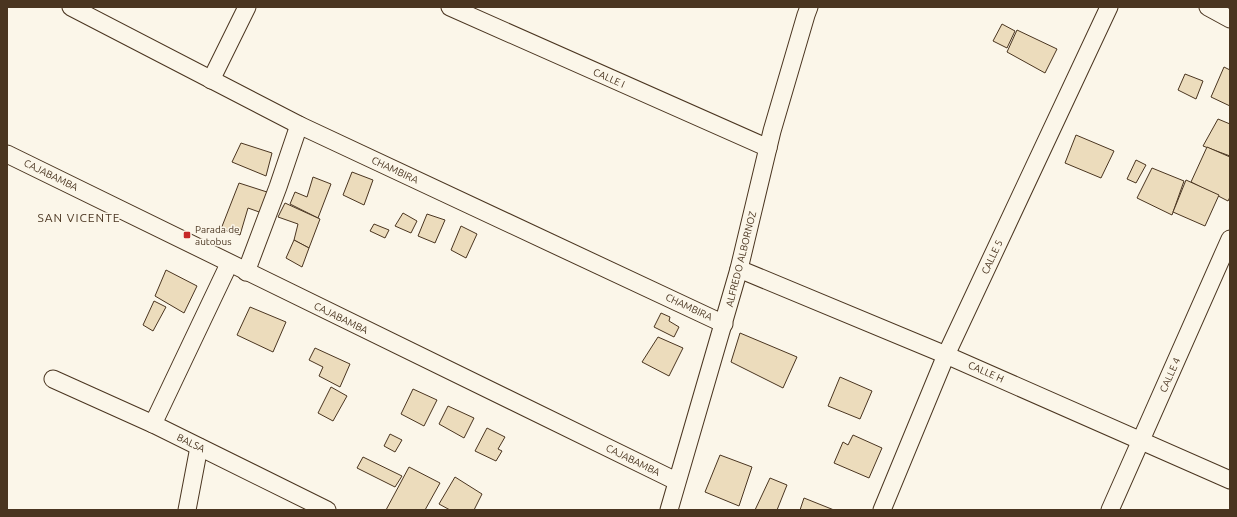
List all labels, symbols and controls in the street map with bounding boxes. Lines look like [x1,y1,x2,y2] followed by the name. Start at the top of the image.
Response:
[591,66,627,90] street label: CALLE I
[370,154,421,186] street label: CHAMBIRA
[22,157,80,193] street label: CAJABAMBA
[724,210,758,308] street label: ALFREDO ALBORNOZ
[37,211,121,224] district label: SAN VICENTE
[195,224,240,247] place label: Parada de autobus
[182,230,192,240] marker: Parada de autobus
[979,238,1005,276] street label: CALLE 5
[664,291,715,323] street label: CHAMBIRA
[312,300,370,336] street label: CAJABAMBA
[1158,356,1183,394] street label: CALLE 4
[966,359,1006,385] street label: CALLE H
[175,432,207,455] street label: BALSA
[604,442,662,478] street label: CAJABAMBA

